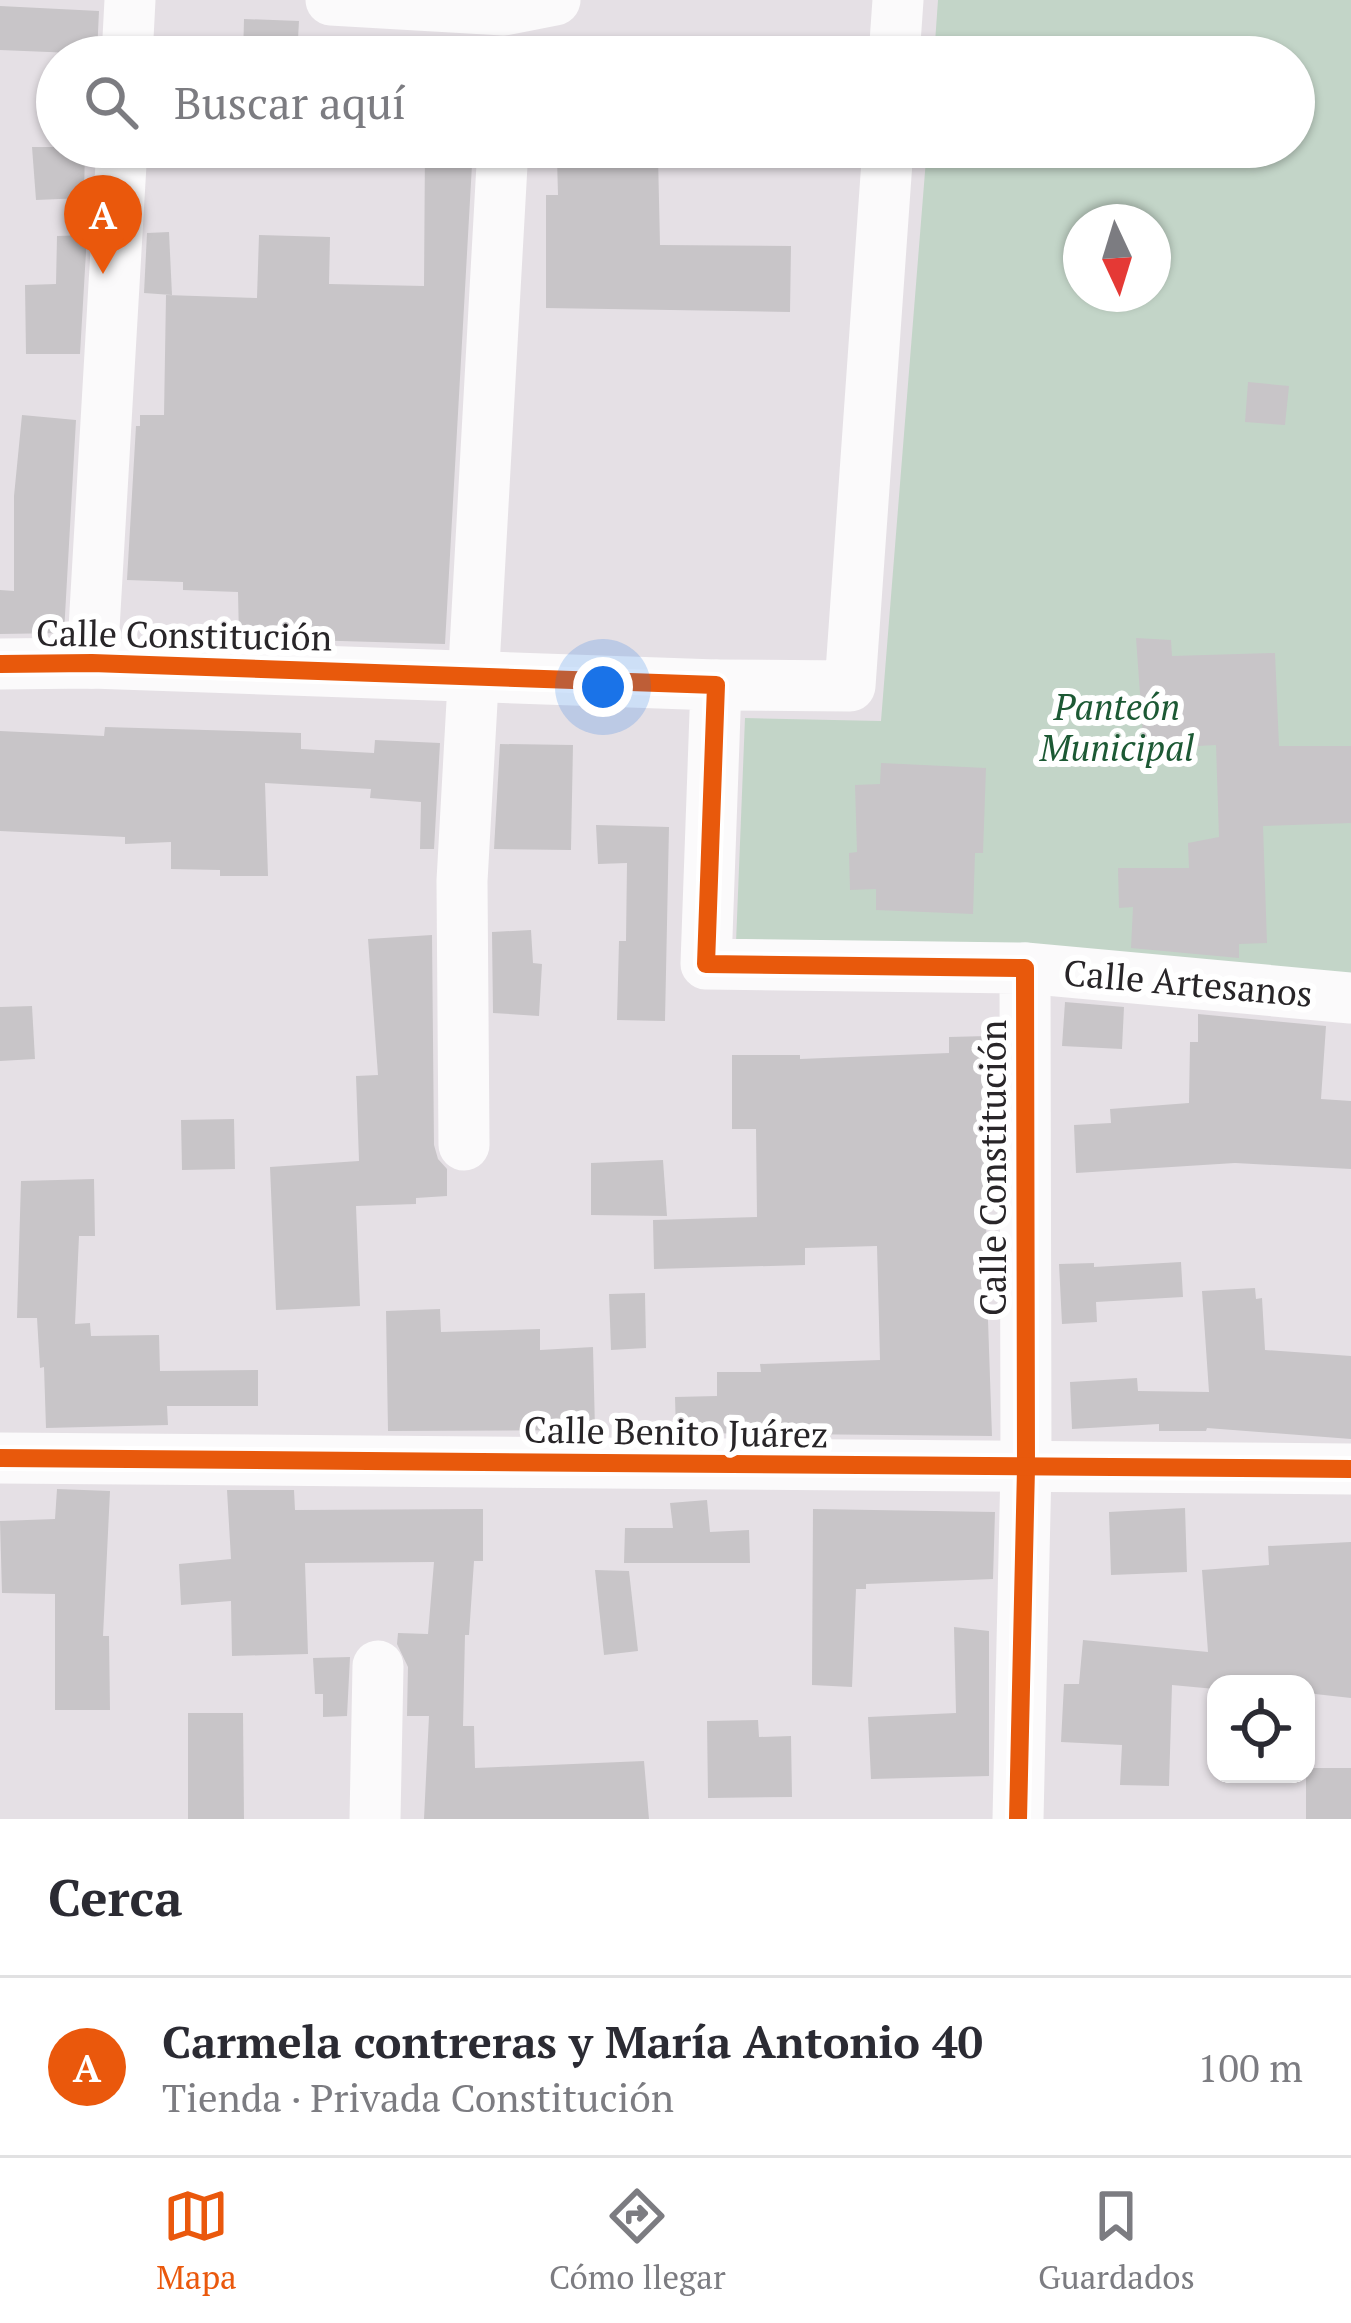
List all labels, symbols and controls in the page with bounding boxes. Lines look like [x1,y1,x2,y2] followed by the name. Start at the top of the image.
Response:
[36,36,1315,168] search box
[78,69,144,135] icon: search
[174,72,406,132] text: Buscar aquí
[64,175,142,274] pin: A
[1063,204,1171,312] north arrow
[36,608,333,661] street label: Calle Constitución
[573,657,633,717] your location
[1039,683,1194,771] park label: Panteón Municipal
[1062,948,1314,1017] street label: Calle Artesanos
[969,1020,1016,1316] street label: Calle Constitución
[523,1405,829,1458] street label: Calle Benito Juárez
[1207,1675,1315,1783] map controls
[1207,1675,1315,1783] button: locate
[48,1863,183,1931] text: Cerca
[162,2011,983,2071] text: Carmela contreras y María Antonio 40
[73,2041,101,2093] text: A
[1198,2041,1303,2093] text: 100 m
[162,2071,674,2123] text: Tienda · Privada Constitución
[156,2183,237,2298] tab: Mapa
[549,2183,726,2298] tab: Cómo llegar
[1038,2183,1195,2298] tab: Guardados

